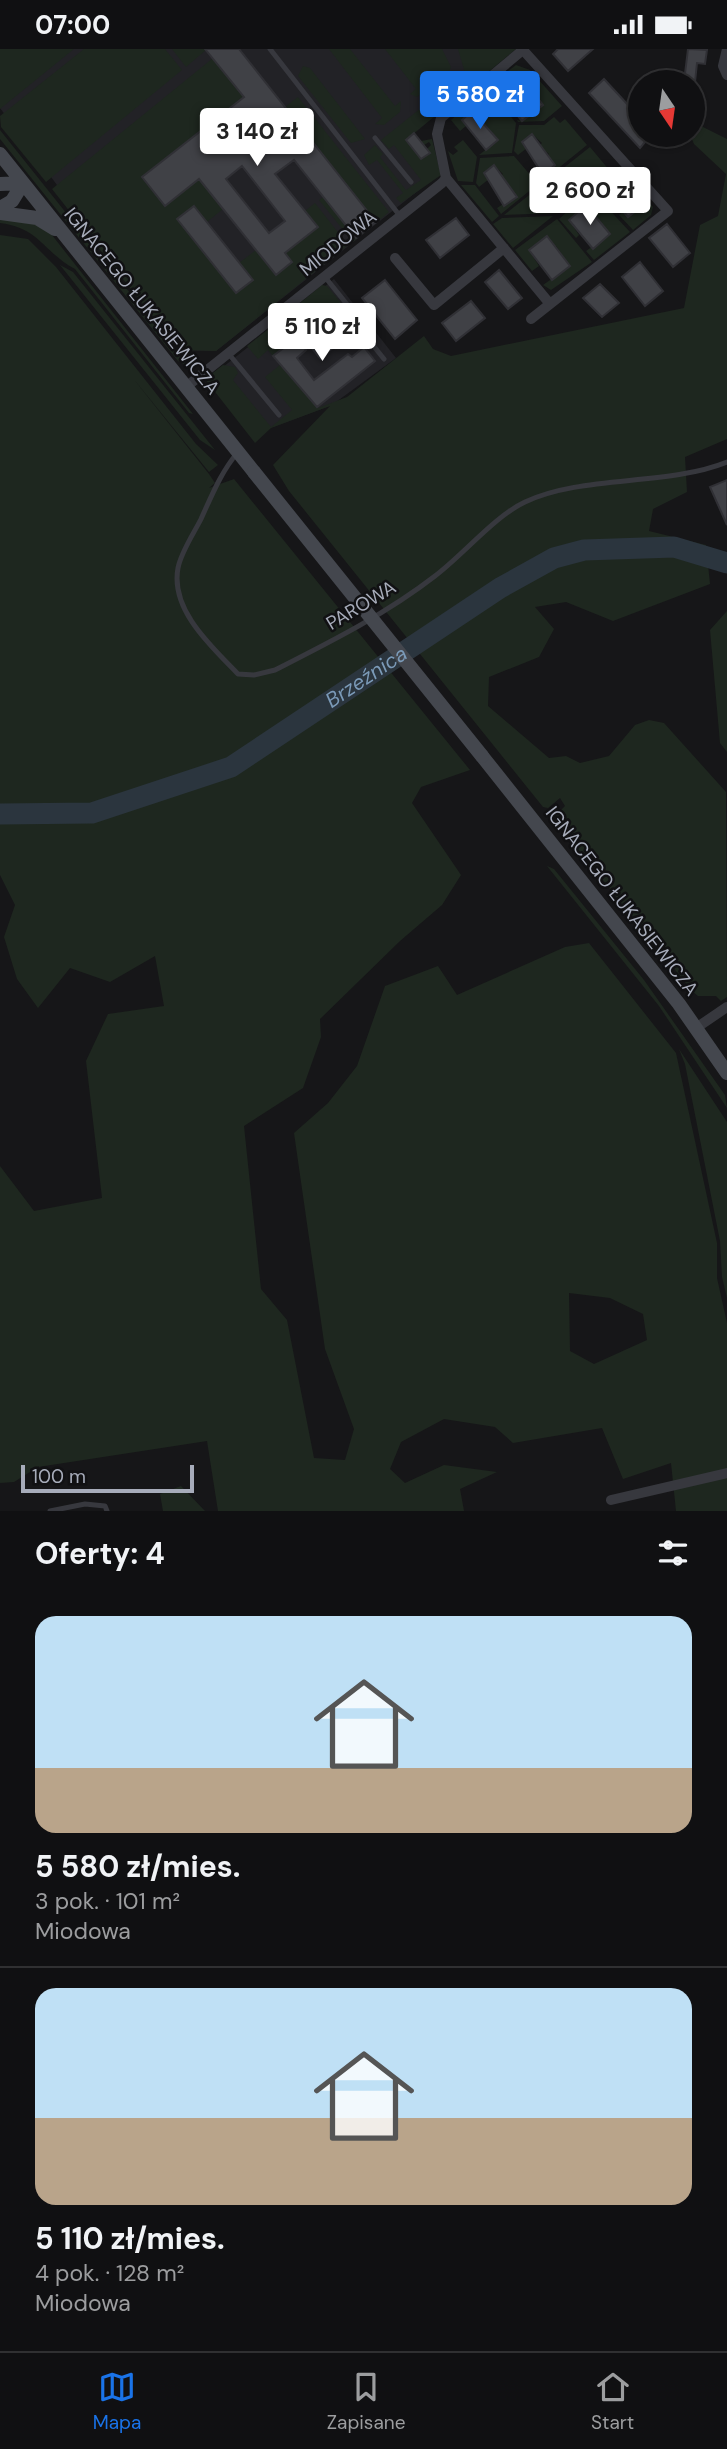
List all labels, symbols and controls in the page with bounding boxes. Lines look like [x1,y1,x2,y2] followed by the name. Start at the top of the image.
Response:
[35,8,110,42] text: 07:00
[628,70,705,147] north arrow
[628,70,705,147] map controls
[408,71,552,131] pin: 5 580 zł
[436,79,524,109] text: 5 580 zł
[185,109,329,168] pin: 3 140 zł
[216,116,298,146] text: 3 140 zł
[518,167,662,227] pin: 2 600 zł
[545,175,635,205] text: 2 600 zł
[59,202,226,400] street label: IGNACEGO ŁUKASIEWICZA
[294,204,382,282] street label: MIODOWA
[250,303,394,363] pin: 5 110 zł
[284,311,360,341] text: 5 110 zł
[321,574,401,636] street label: PAROWA
[320,640,413,714] water label: Brzeźnica
[540,801,704,1001] street label: IGNACEGO ŁUKASIEWICZA
[21,1462,194,1494] scale bar
[32,1464,86,1489] text: 100 m
[35,1534,165,1573] text: Oferty: 4
[654,1534,692,1572] icon: filters
[301,1661,427,1787] icon: home
[35,1847,240,1886] text: 5 580 zł/mies.
[35,1886,180,1916] text: 3 pok. · 101 m²
[35,1916,131,1946] text: Miodowa
[301,2033,427,2159] icon: home
[35,2219,225,2258] text: 5 110 zł/mies.
[35,2258,184,2288] text: 4 pok. · 128 m²
[35,2288,131,2318] text: Miodowa
[93,2368,141,2435] tab: Mapa
[327,2368,405,2435] tab: Zapisane
[591,2368,634,2435] tab: Start

